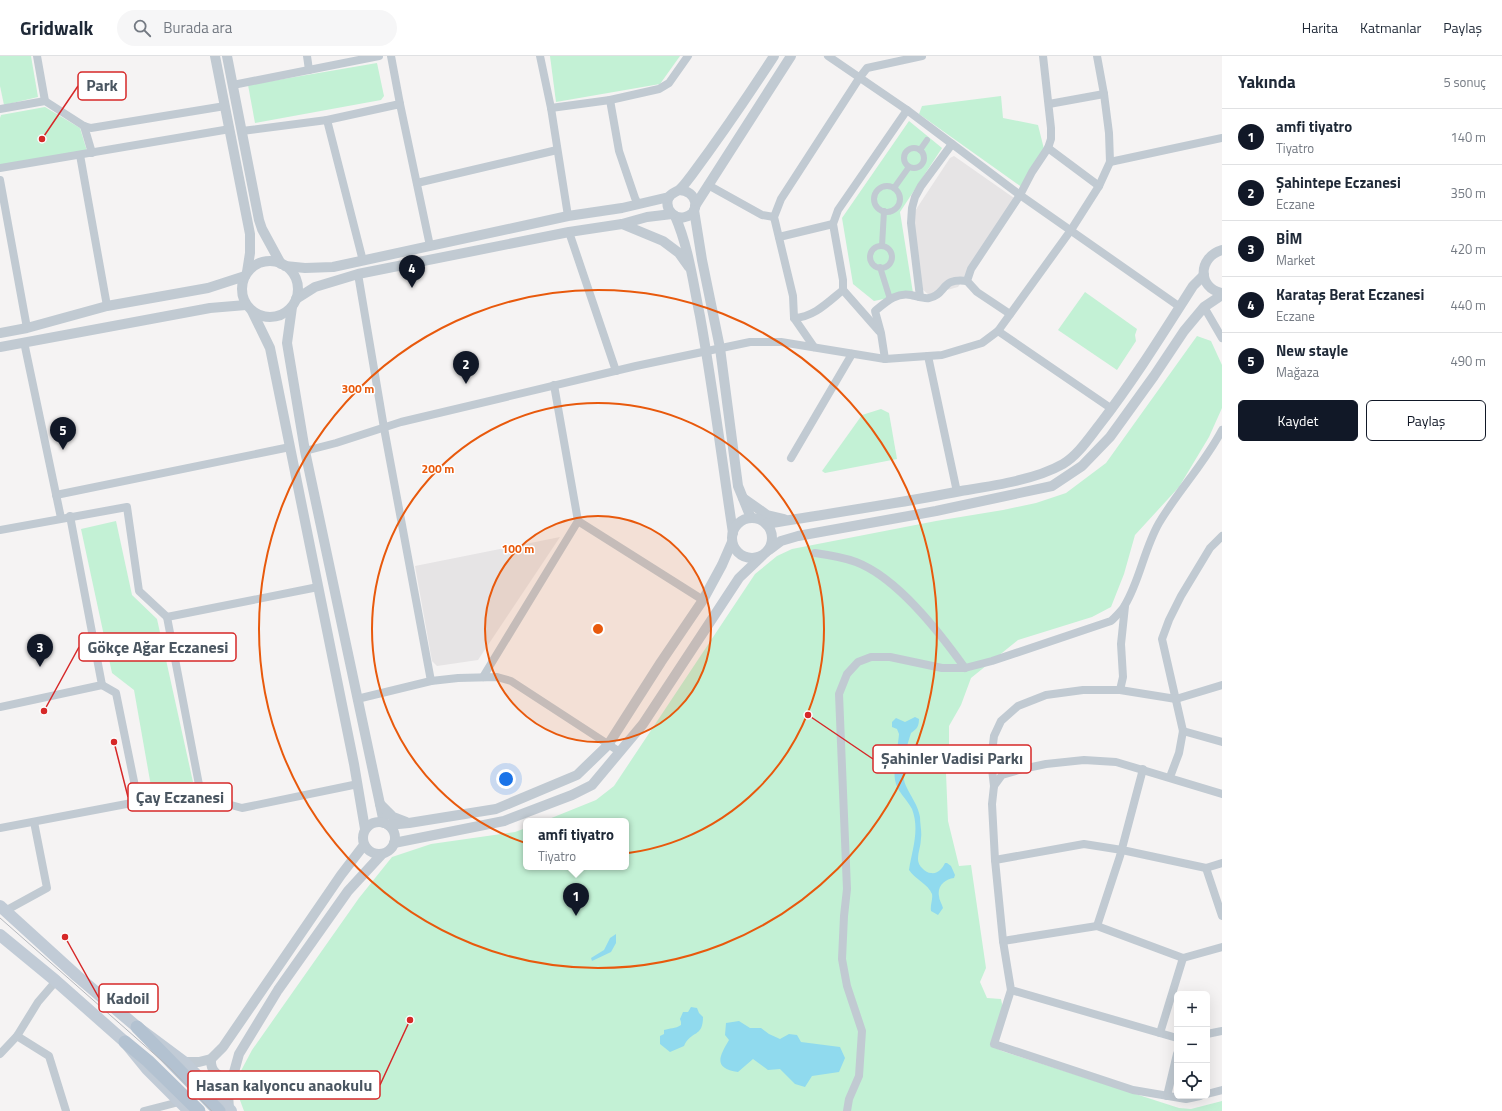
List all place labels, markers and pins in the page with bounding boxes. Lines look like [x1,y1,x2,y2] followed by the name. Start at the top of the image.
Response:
[78,72,126,100] callout: Park
[399,255,425,288] pin: 4
[453,351,479,384] pin: 2
[50,417,76,450] pin: 5
[591,622,605,636] centre of rings
[79,633,236,661] callout: Gökçe Ağar Eczanesi
[27,634,53,667] pin: 3
[873,745,1031,773] callout: Şahinler Vadisi Parkı
[128,783,232,811] callout: Çay Eczanesi
[563,883,589,916] pin: 1
[99,984,158,1012] callout: Kadoil
[188,1071,380,1099] callout: Hasan kalyoncu anaokulu

